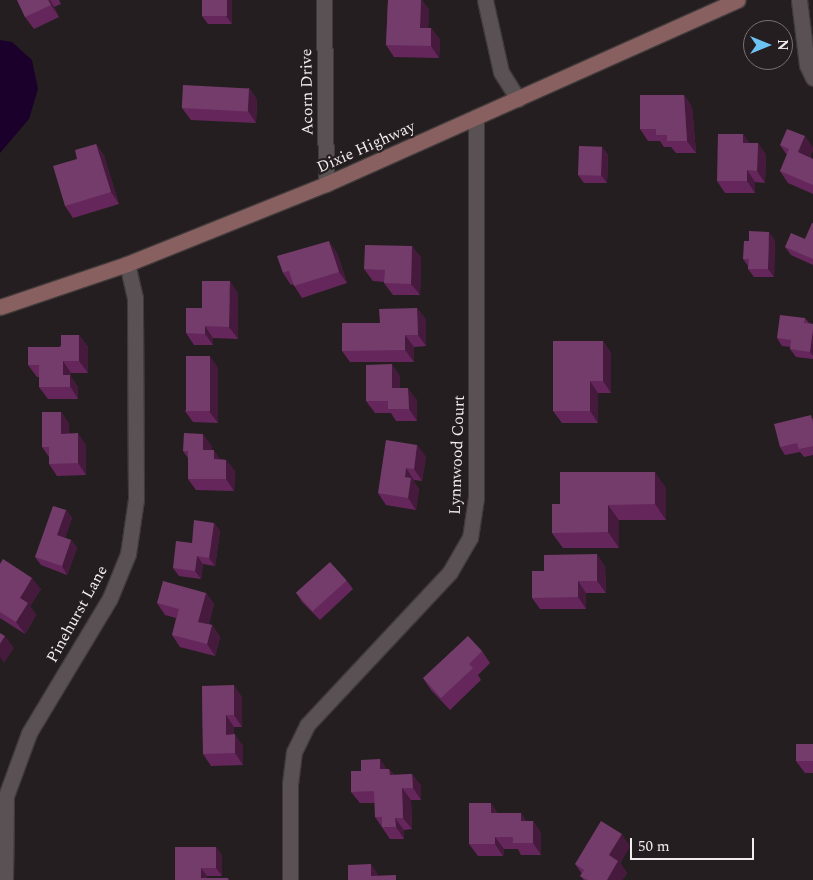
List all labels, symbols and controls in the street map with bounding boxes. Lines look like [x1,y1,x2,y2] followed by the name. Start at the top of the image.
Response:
[743,20,793,70] north arrow
[772,39,793,51] text: N
[297,48,317,136] street label: Acorn Drive
[314,117,418,177] street label: Dixie Highway
[445,395,469,515] street label: Lynnwood Court
[42,562,112,666] street label: Pinehurst Lane
[633,828,757,860] scale bar
[638,835,670,858] text: 50 m

